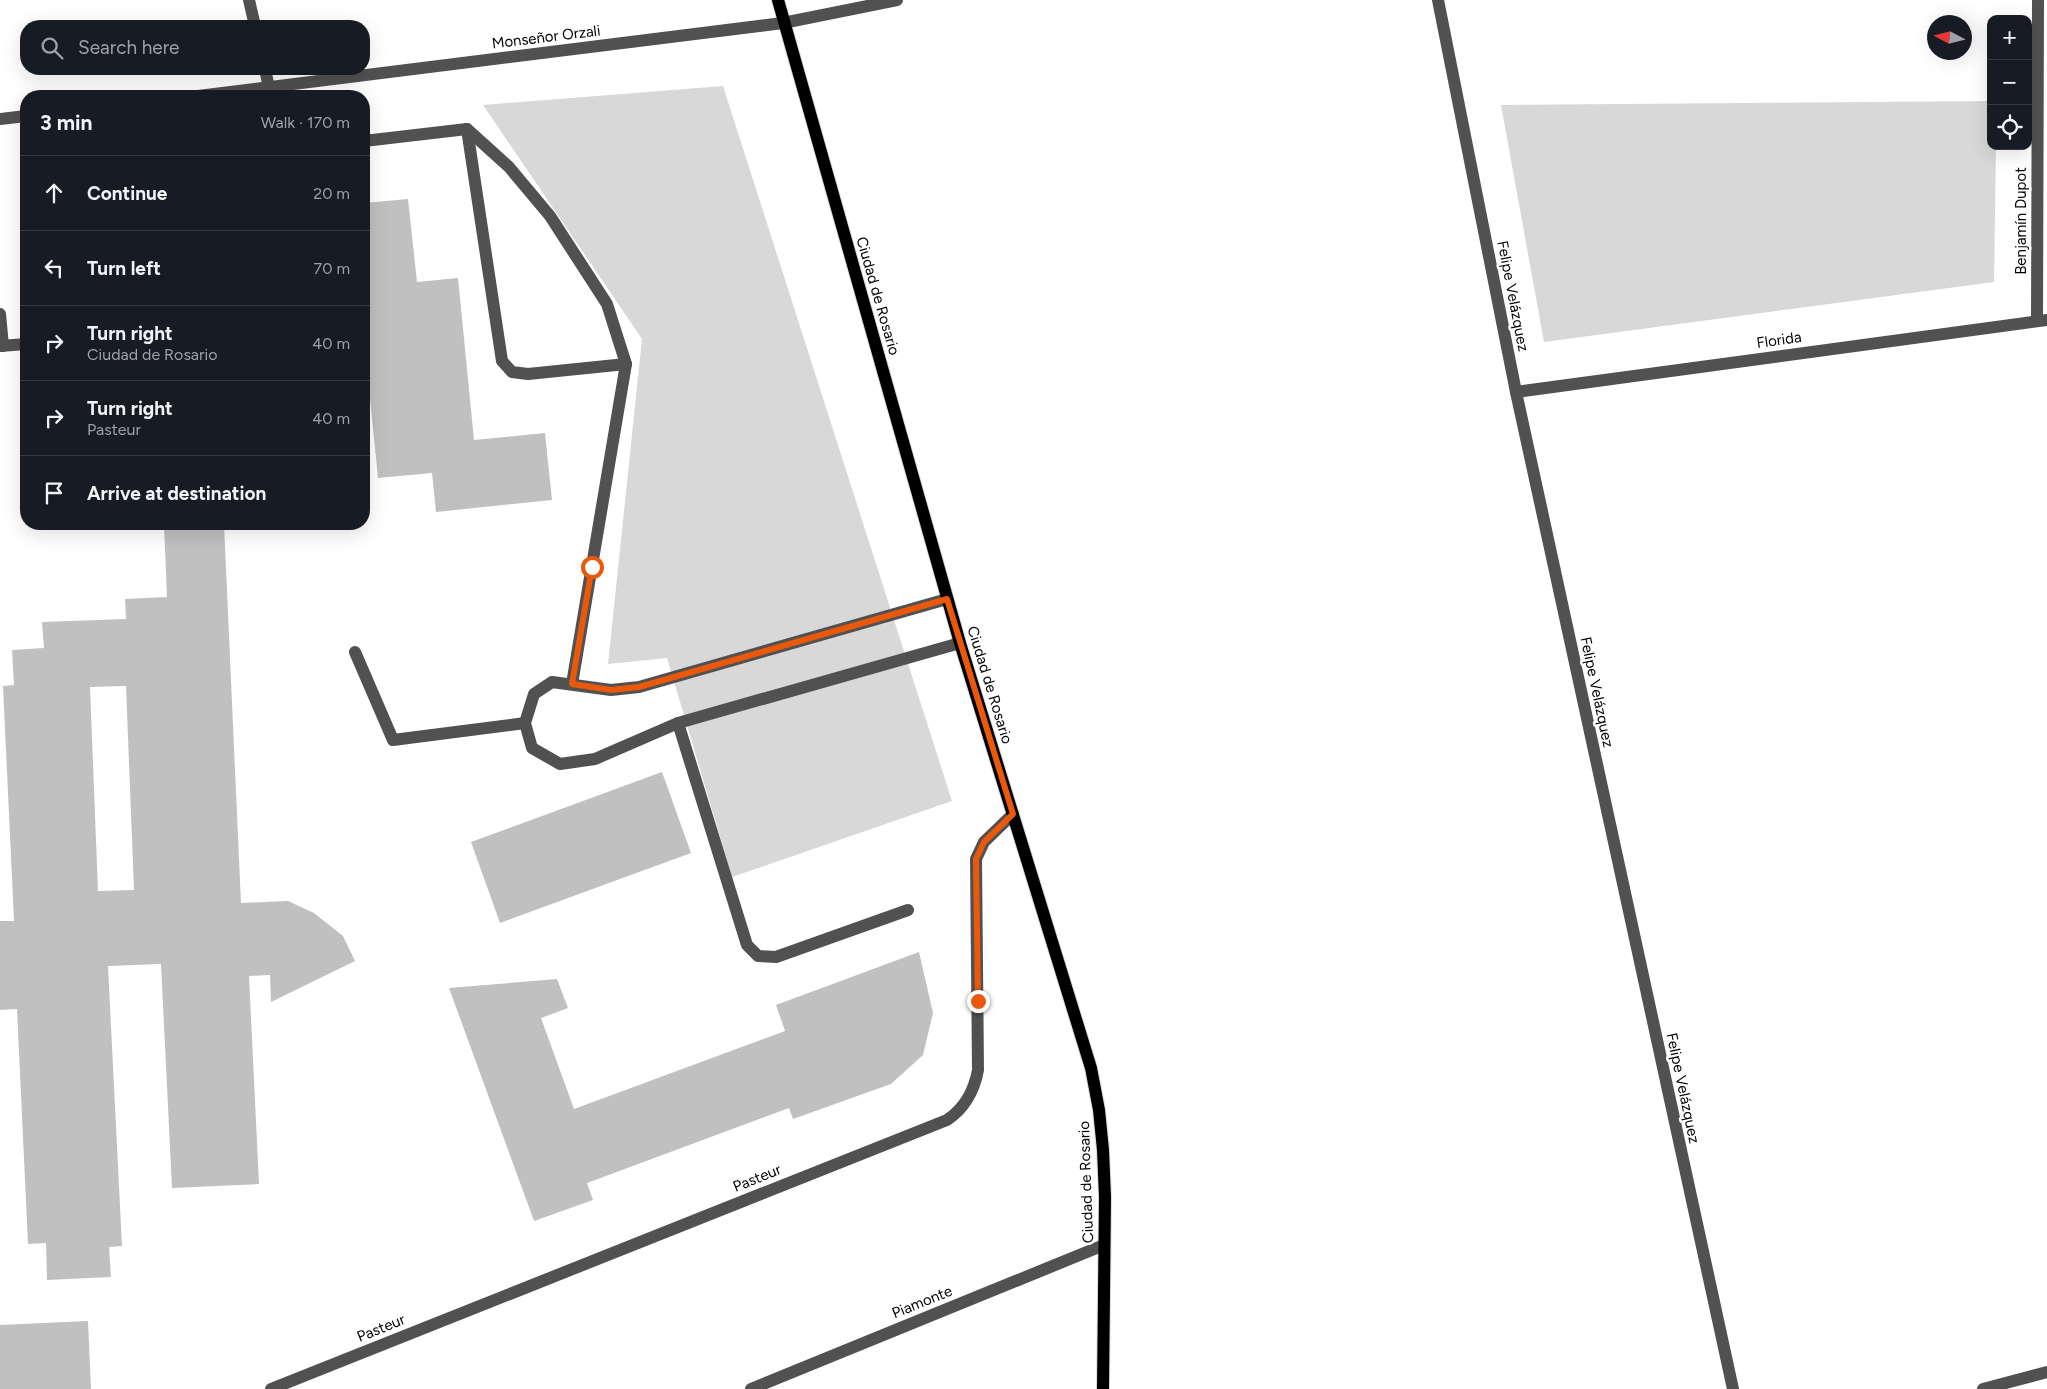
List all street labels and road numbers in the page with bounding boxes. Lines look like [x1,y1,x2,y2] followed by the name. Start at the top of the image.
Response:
[491,21,601,53] street label: Monseñor Orzali
[2012,167,2030,275] street label: Benjamín Dupot
[852,235,904,358] street label: Ciudad de Rosario
[1493,239,1533,353] street label: Felipe Velázquez
[1755,328,1803,352] street label: Florida
[964,624,1017,746] street label: Ciudad de Rosario
[1576,635,1618,749] street label: Felipe Velázquez
[1662,1031,1704,1145] street label: Felipe Velázquez
[1075,1120,1097,1243] street label: Ciudad de Rosario
[730,1160,784,1196] street label: Pasteur
[889,1282,955,1322] street label: Piamonte
[354,1310,408,1346] street label: Pasteur

